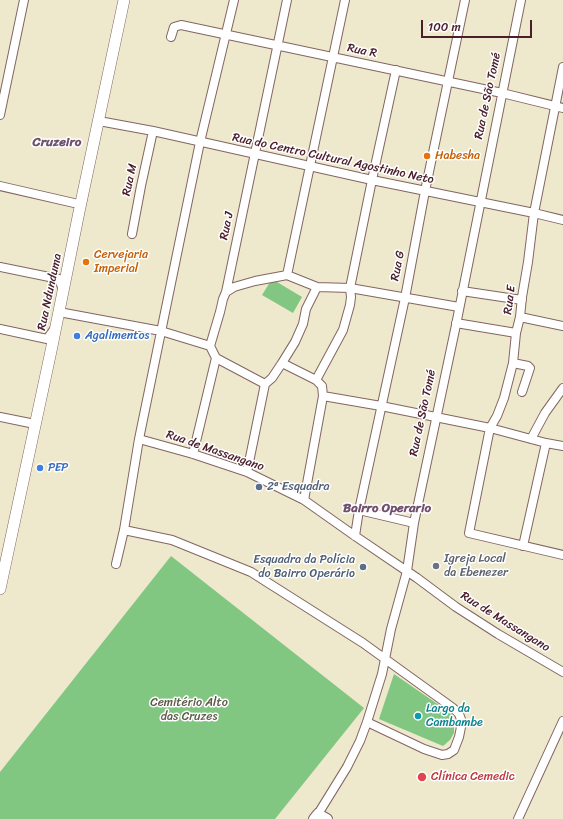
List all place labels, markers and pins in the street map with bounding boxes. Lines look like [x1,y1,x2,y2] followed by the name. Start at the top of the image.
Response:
[435,149,480,163] place label: Habesha
[422,151,432,161] marker: Habesha
[94,248,148,276] place label: Cervejaria Imperial
[81,257,91,267] marker: Cervejaria Imperial
[85,329,149,343] place label: Agalimentos
[72,331,82,341] marker: Agalimentos
[48,461,68,475] place label: PEP
[35,463,45,473] marker: PEP
[267,480,329,494] place label: 2ª Esquadra
[254,482,264,492] marker: 2ª Esquadra
[444,552,508,580] place label: Igreja Local da Ebenezer
[253,553,355,581] place label: Esquadra da Polícia do Bairro Operário
[431,561,441,571] marker: Igreja Local da Ebenezer
[358,562,368,572] marker: Esquadra da Polícia do Bairro Operário
[426,702,483,730] place label: Largo da Cambambe
[413,711,423,721] marker: Largo da Cambambe
[431,770,515,784] place label: Clínica Cemedic
[416,771,428,783] marker: Clínica Cemedic

